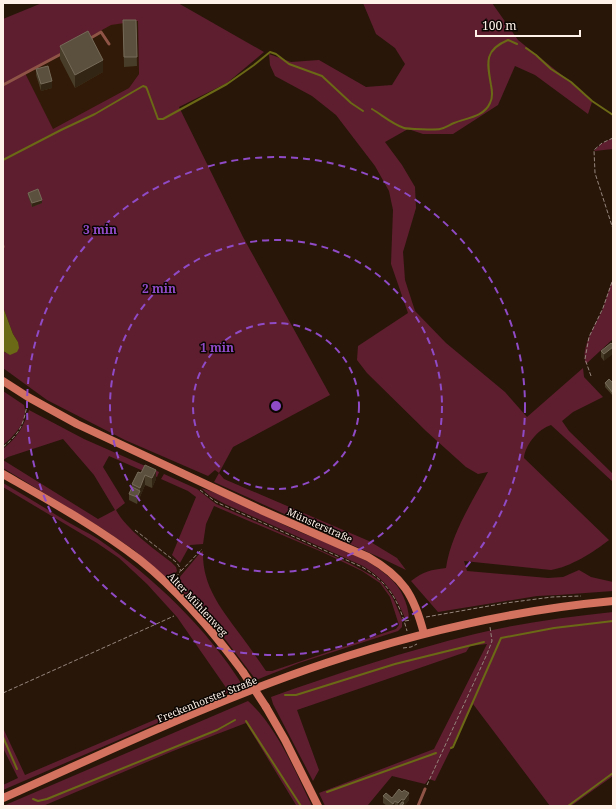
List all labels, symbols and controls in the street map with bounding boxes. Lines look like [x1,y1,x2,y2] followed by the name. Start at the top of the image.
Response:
[476,12,580,38] scale bar
[482,17,517,34] text: 100 m
[83,221,117,238] text: 3 min
[142,280,176,297] text: 2 min
[200,339,234,356] text: 1 min
[269,399,283,413] centre of rings
[285,504,355,546] street label: Münsterstraße
[165,569,232,639] street label: Alter Mühlenweg
[155,673,259,725] street label: Freckenhorster Straße

